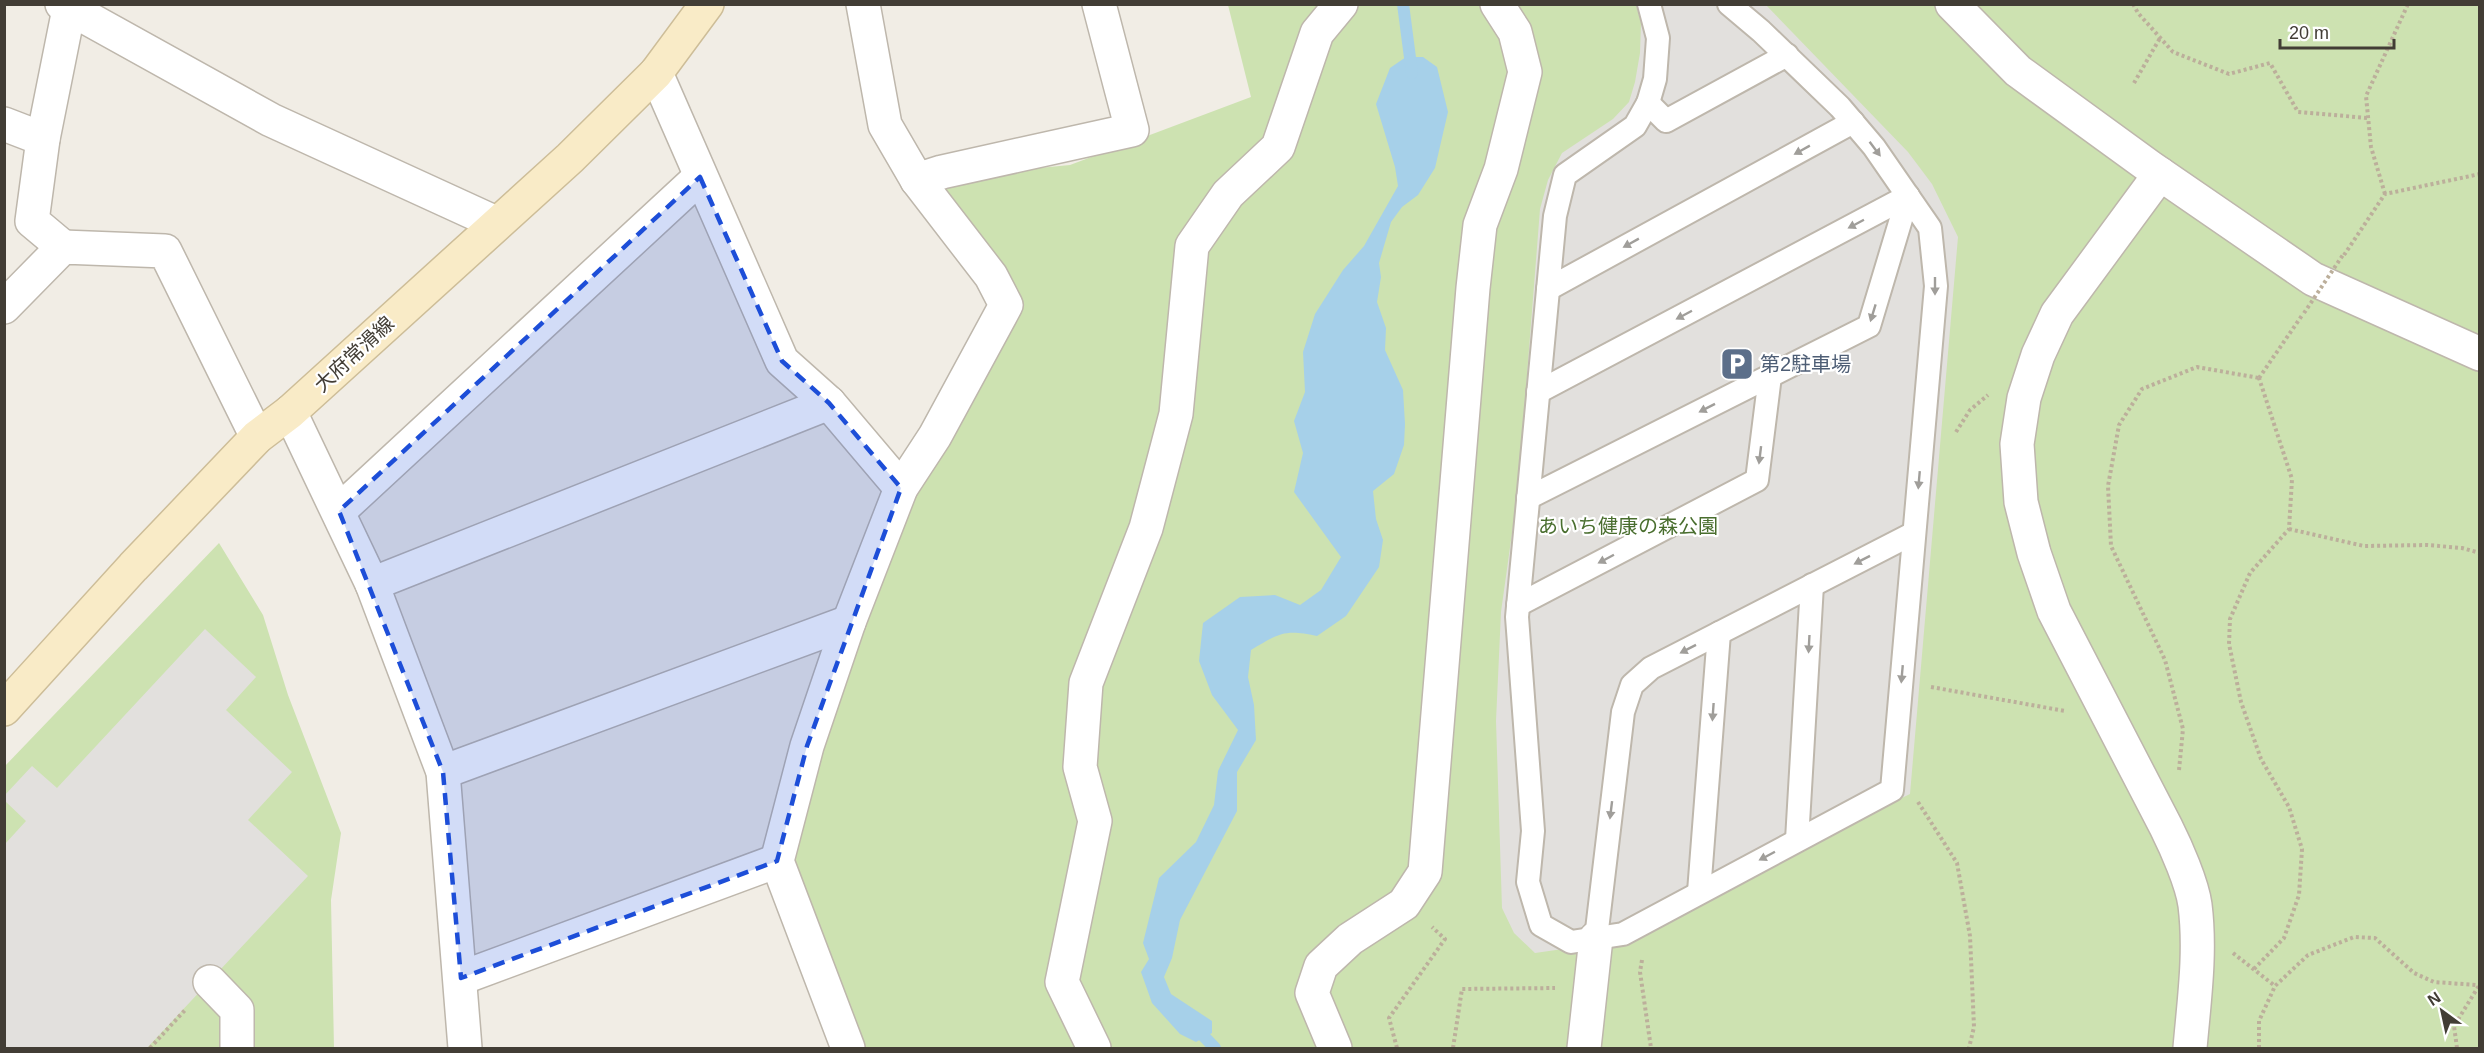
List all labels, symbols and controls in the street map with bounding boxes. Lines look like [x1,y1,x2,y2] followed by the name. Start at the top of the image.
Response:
[2280,12,2394,50] scale bar
[2289,23,2329,43] text: 20 m
[1869,140,1881,156] one-way arrow
[1793,145,1810,155] one-way arrow
[1848,219,1865,229] one-way arrow
[1622,238,1639,248] one-way arrow
[1930,276,1940,295] one-way arrow
[1868,304,1877,322] one-way arrow
[1675,310,1692,320] one-way arrow
[310,312,398,396] street label: 大府常滑線
[1719,346,1755,382] parking icon: 第2駐車場
[1760,353,1851,375] place label: 第2駐車場
[1699,403,1716,412] one-way arrow
[1755,446,1765,465] one-way arrow
[1914,471,1924,490] one-way arrow
[1538,515,1718,537] park label: あいち健康の森公園
[1598,554,1615,564] one-way arrow
[1853,555,1870,565] one-way arrow
[1804,634,1813,653] one-way arrow
[1680,644,1697,653] one-way arrow
[1897,665,1907,684] one-way arrow
[1708,703,1718,722] one-way arrow
[1606,801,1616,820] one-way arrow
[1758,851,1775,861] one-way arrow
[2412,981,2472,1041] north arrow
[2425,989,2444,1009] text: N

